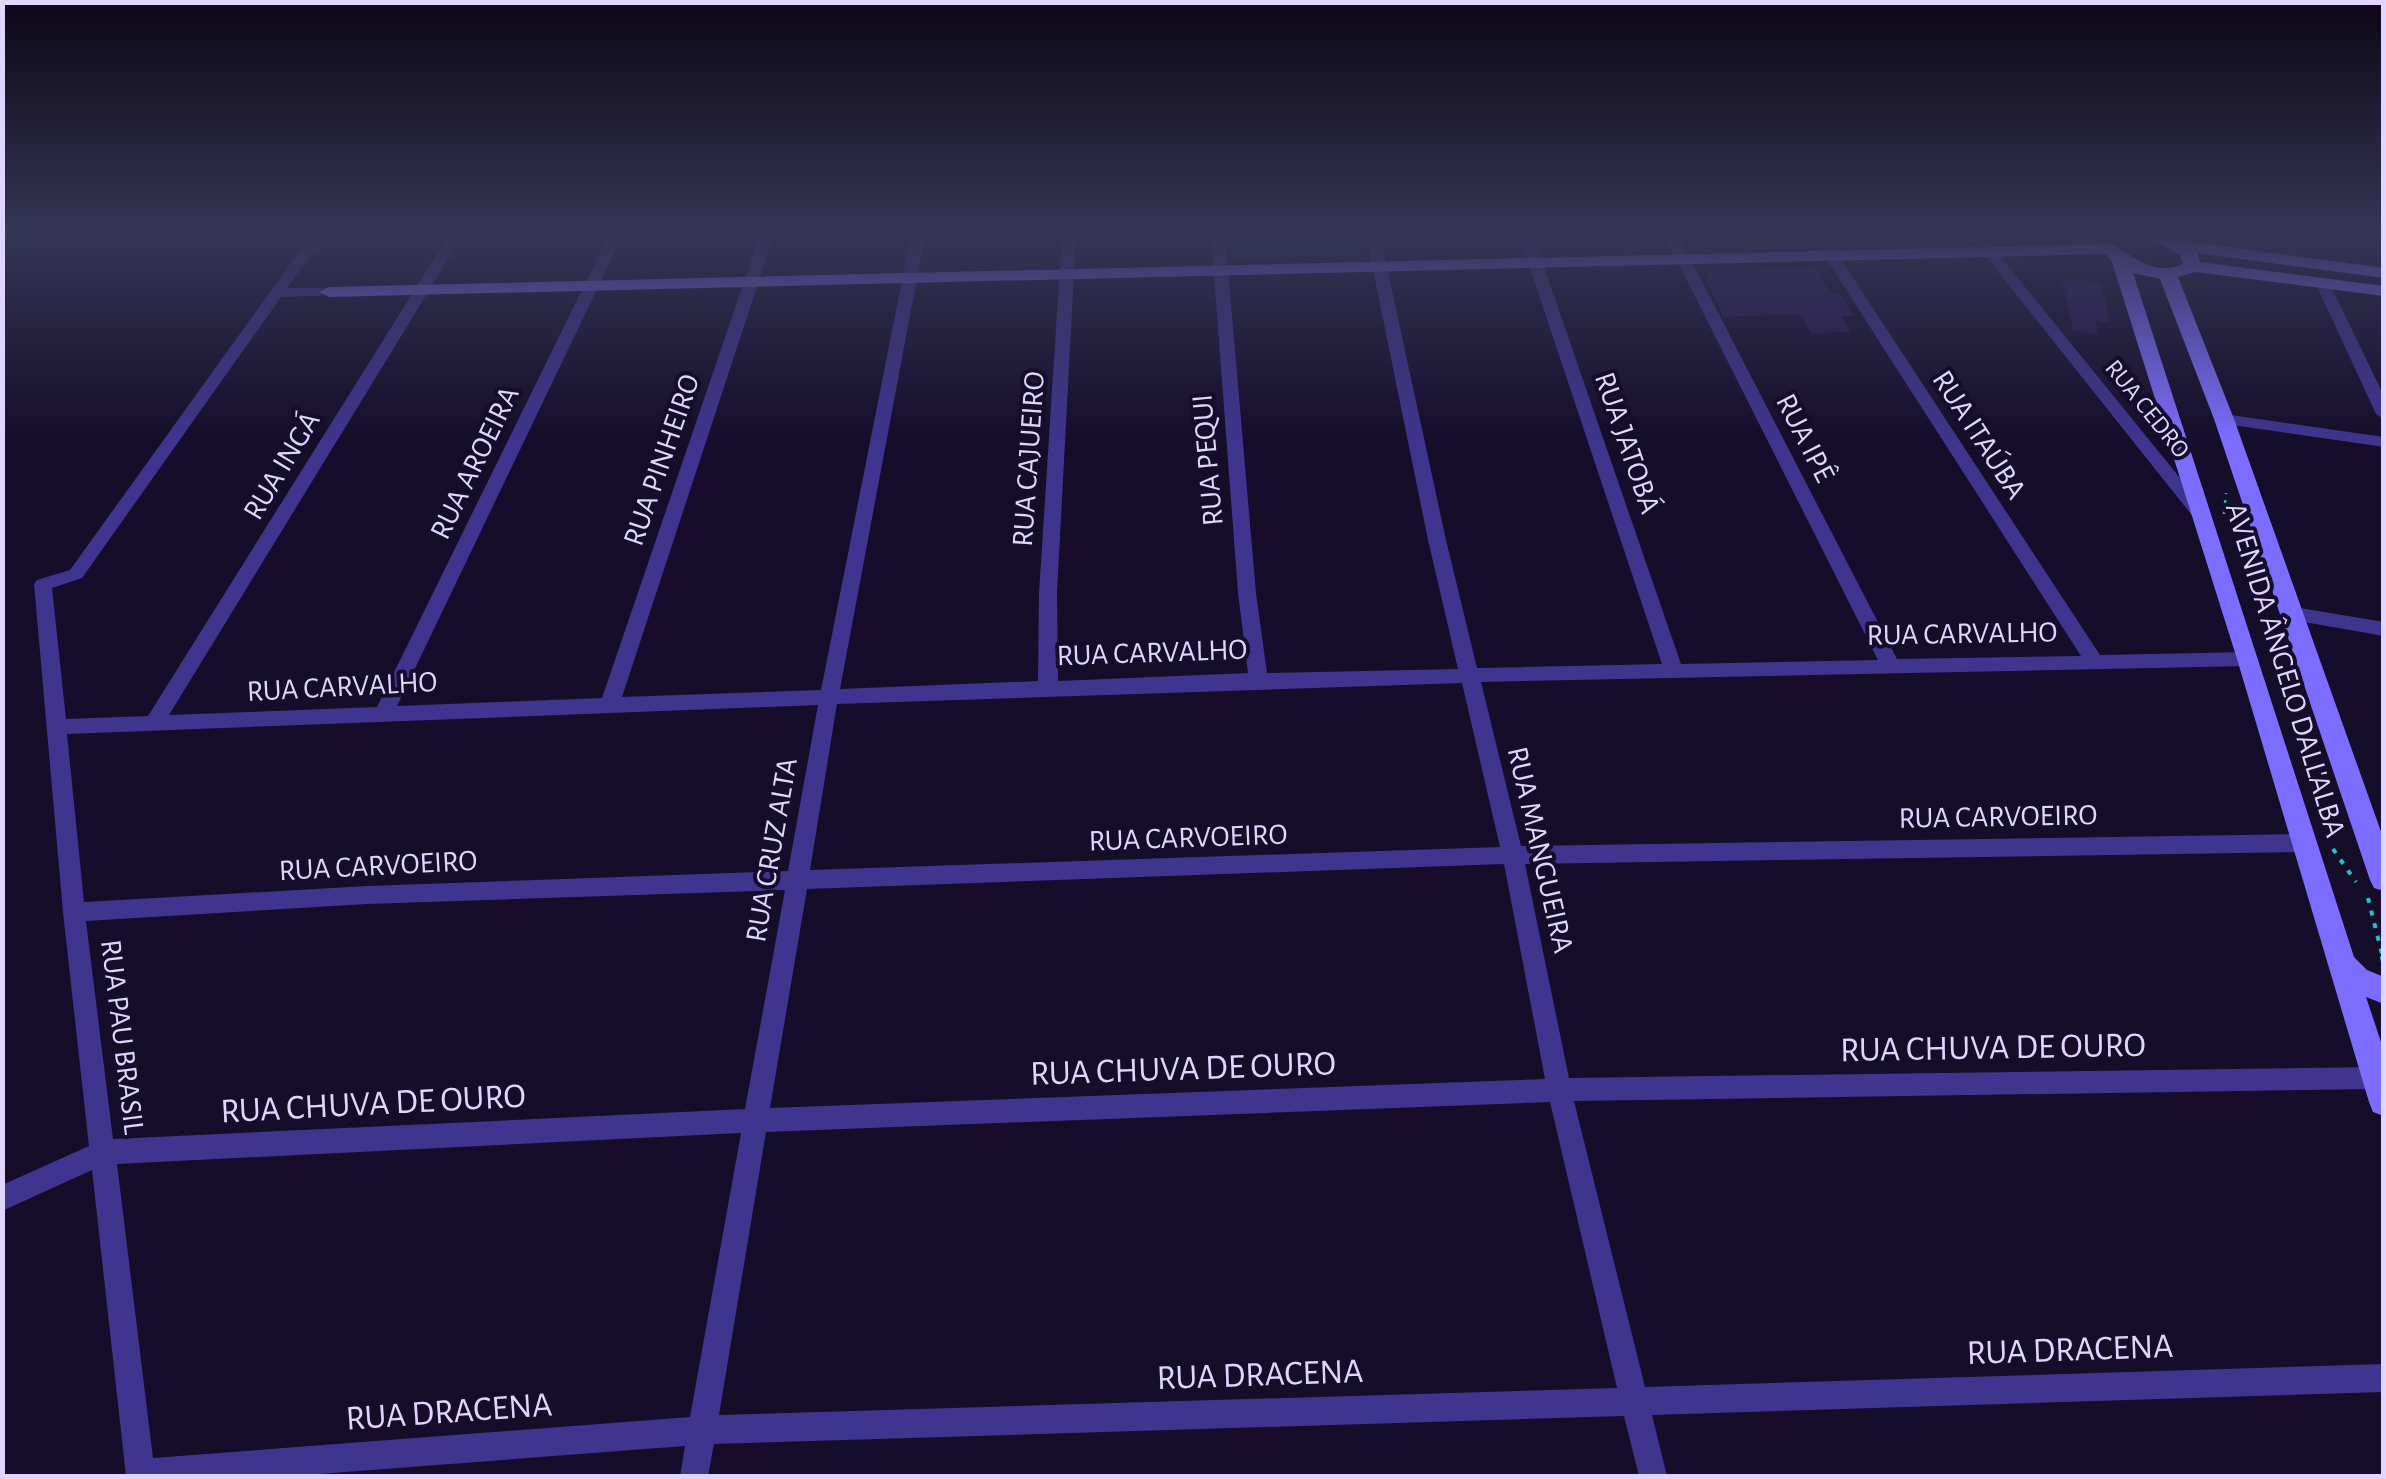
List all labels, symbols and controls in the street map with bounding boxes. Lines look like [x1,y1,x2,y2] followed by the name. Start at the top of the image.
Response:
[2100,355,2194,463] street label: RUA CEDRO
[1927,364,2033,505] street label: RUA ITAÚBA
[1589,368,1667,518] street label: RUA JATOBÁ
[619,370,705,550] street label: RUA PINHEIRO
[1008,370,1050,548] street label: RUA CAJUEIRO
[425,382,525,544] street label: RUA AROEIRA
[1770,388,1842,487] street label: RUA IPÊ
[1187,393,1229,527] street label: RUA PEQUI
[237,406,326,525] street label: RUA INGÁ
[2220,499,2352,841] street label: AVENIDA ÂNGELO DALL'ALBA
[1866,617,2058,651] street label: RUA CARVALHO
[1056,635,1248,671] street label: RUA CARVALHO
[246,667,438,707] street label: RUA CARVALHO
[1502,744,1578,956] street label: RUA MANGUEIRA
[741,756,803,944] street label: RUA CRUZ ALTA
[1898,800,2098,834] street label: RUA CARVOEIRO
[1088,820,1288,856] street label: RUA CARVOEIRO
[278,846,478,886] street label: RUA CARVOEIRO
[95,938,149,1137] street label: RUA PAU BRASIL
[1840,1028,2146,1068] street label: RUA CHUVA DE OURO
[1030,1046,1336,1092] street label: RUA CHUVA DE OURO
[219,1079,527,1129] street label: RUA CHUVA DE OURO
[1966,1329,2174,1371] street label: RUA DRACENA
[1156,1354,1364,1396] street label: RUA DRACENA
[345,1387,553,1437] street label: RUA DRACENA

